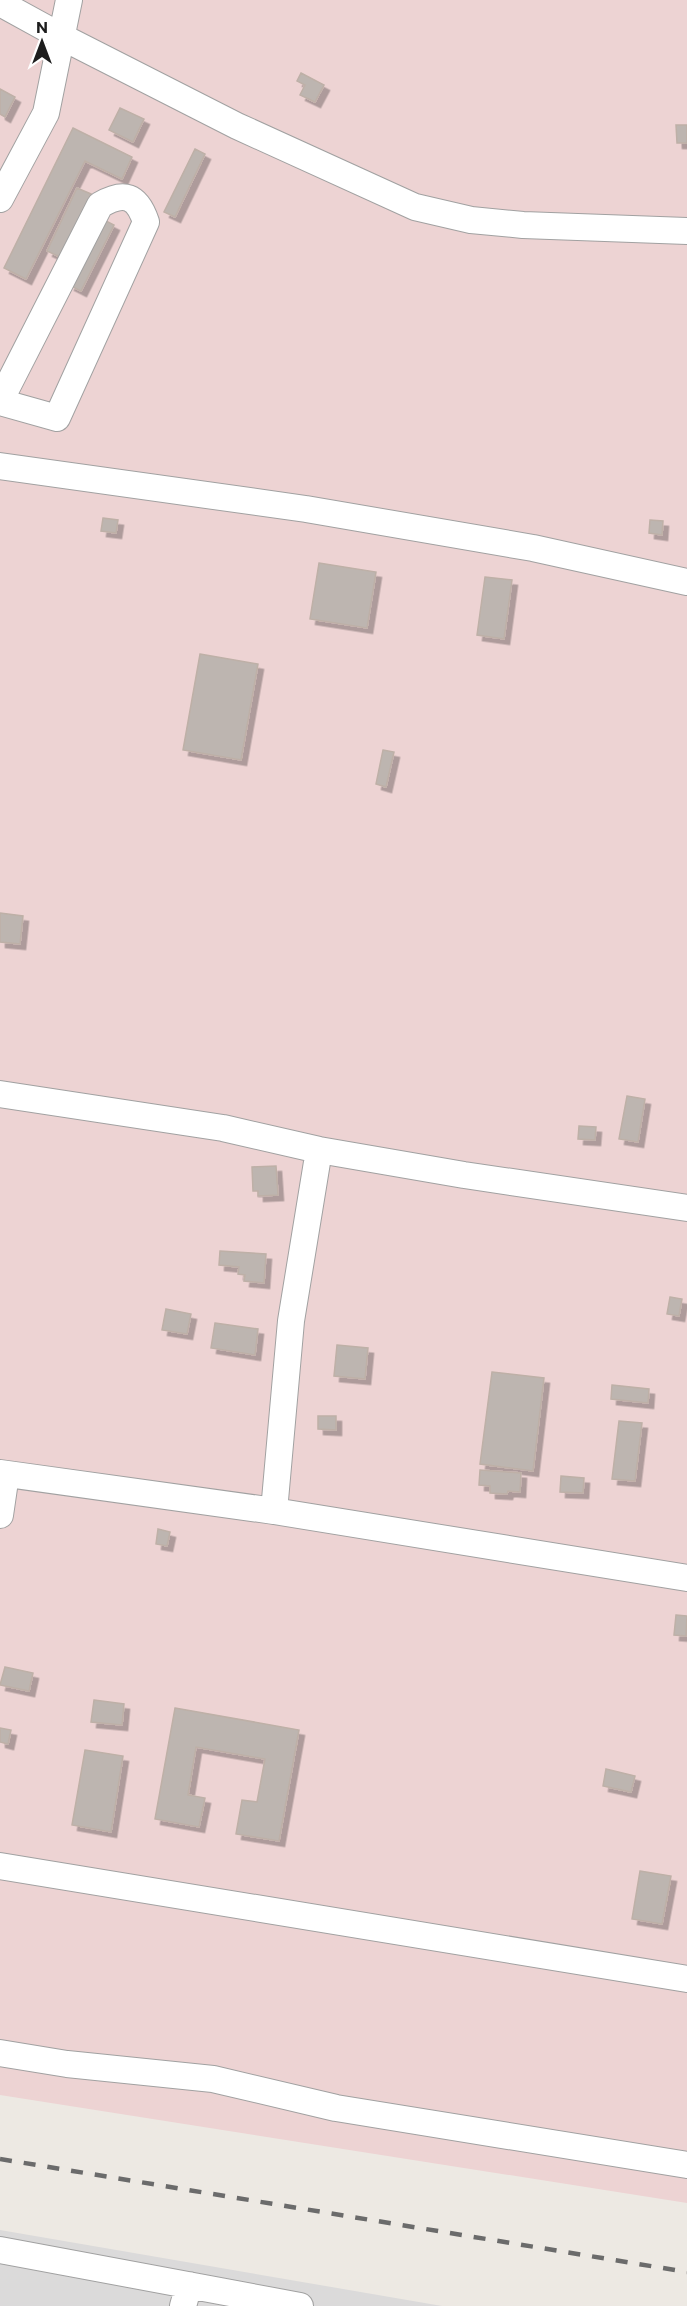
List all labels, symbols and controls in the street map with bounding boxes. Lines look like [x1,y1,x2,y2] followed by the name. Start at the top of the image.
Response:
[12,12,72,72] north arrow
[36,17,48,36] text: N

